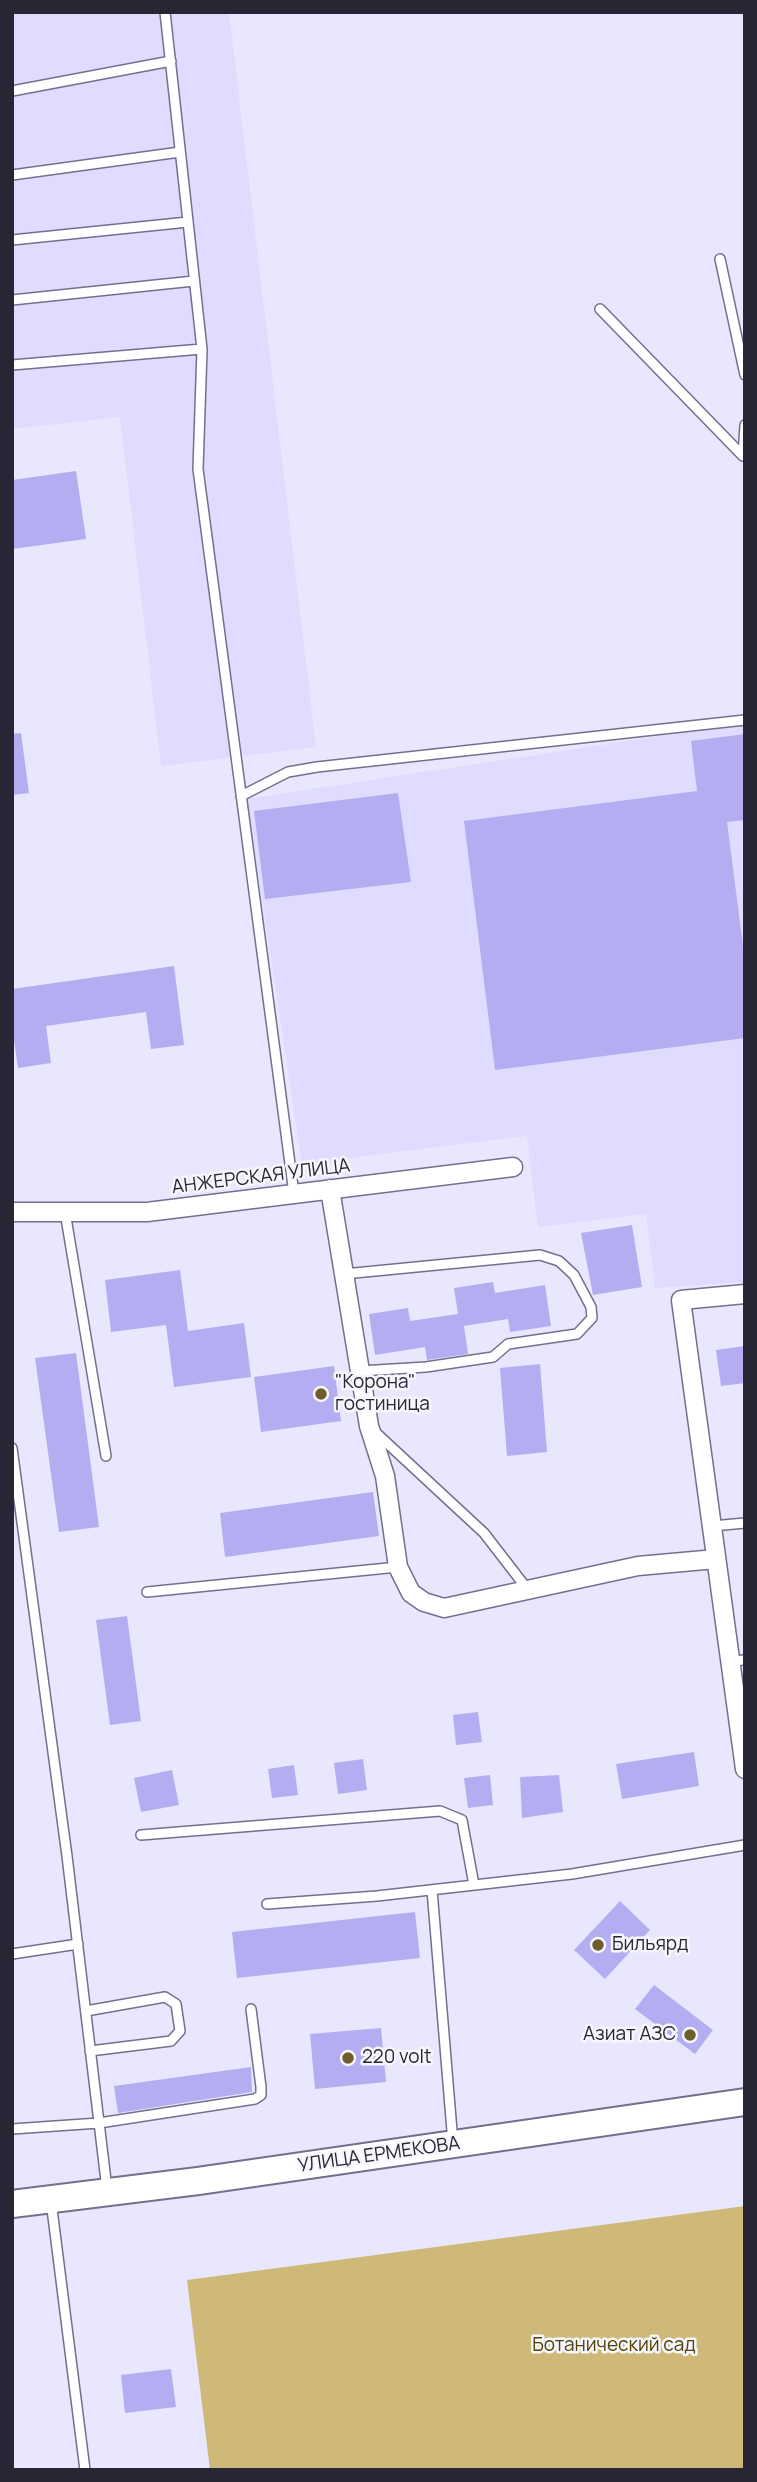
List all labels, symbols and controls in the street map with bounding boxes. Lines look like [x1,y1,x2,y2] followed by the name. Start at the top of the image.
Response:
[171,1155,351,1199] street label: АНЖЕРСКАЯ УЛИЦА
[335,1372,430,1416] place label: "Корона" гостиница
[313,1386,329,1402] marker: "Корона" гостиница
[612,1934,688,1956] place label: Бильярд
[590,1937,606,1953] marker: Бильярд
[583,2024,676,2046] place label: Азиат АЗС
[682,2027,698,2043] marker: Азиат АЗС
[362,2047,432,2069] place label: 220 volt
[340,2050,356,2066] marker: 220 volt
[296,2132,462,2178] street label: УЛИЦА ЕРМЕКОВА
[532,2335,696,2357] park label: Ботанический сад

